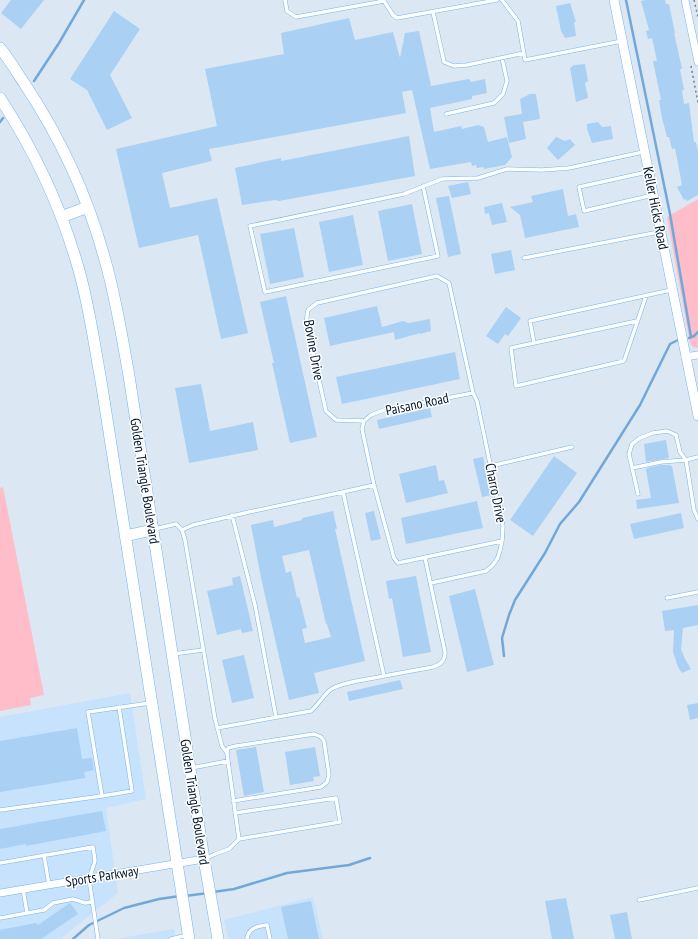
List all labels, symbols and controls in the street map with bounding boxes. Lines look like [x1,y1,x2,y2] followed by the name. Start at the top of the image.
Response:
[639,165,673,251] street label: Keller Hicks Road
[300,318,328,382] street label: Bovine Drive
[384,389,450,419] street label: Paisano Road
[126,417,164,545] street label: Golden Triangle Boulevard
[481,462,511,525] street label: Charro Drive
[176,738,214,866] street label: Golden Triangle Boulevard
[64,861,141,891] street label: Sports Parkway

